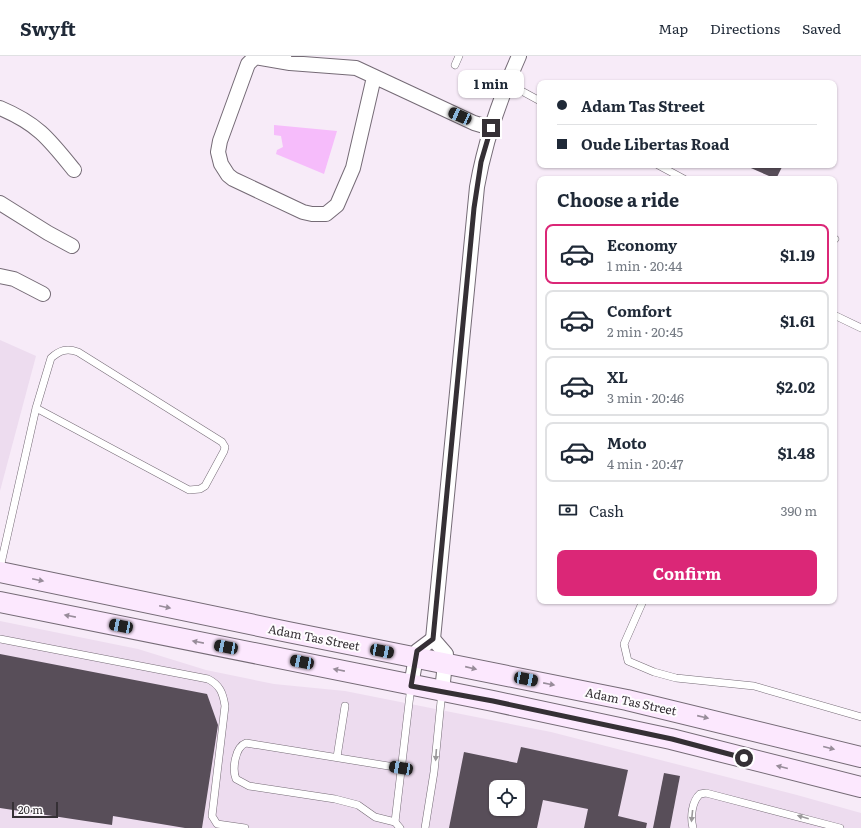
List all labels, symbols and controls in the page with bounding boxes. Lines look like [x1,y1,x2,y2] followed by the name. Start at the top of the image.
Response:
[20,14,76,42] text: Swyft
[658,18,688,38] text: Map
[710,18,780,38] text: Directions
[802,18,841,38] text: Saved
[458,70,524,98] callout: 1 min
[474,74,508,93] text: 1 min
[581,94,705,117] text: Adam Tas Street
[447,106,473,126] car
[482,119,500,137] route end
[581,132,729,155] text: Oude Libertas Road
[557,186,679,213] text: Choose a ride
[607,233,677,256] text: Economy
[559,236,595,272] icon: car
[780,243,815,266] text: $1.19
[607,256,682,275] text: 1 min · 20:44
[607,299,672,322] text: Comfort
[559,302,595,338] icon: car
[780,309,815,332] text: $1.61
[607,322,683,341] text: 2 min · 20:45
[607,365,628,388] text: XL
[559,368,595,404] icon: car
[776,375,815,398] text: $2.02
[607,388,684,407] text: 3 min · 20:46
[607,431,647,454] text: Moto
[559,434,595,470] icon: car
[777,441,815,464] text: $1.48
[607,454,683,473] text: 4 min · 20:47
[557,499,579,521] icon: cash
[589,499,624,522] text: Cash
[780,501,817,520] text: 390 m
[557,550,817,596] button: Confirm
[32,577,44,583] one-way arrow
[159,604,172,610] one-way arrow
[64,612,76,618] one-way arrow
[108,618,134,634] car
[267,619,362,655] street label: Adam Tas Street
[191,638,204,644] one-way arrow
[213,639,239,655] car
[369,643,395,659] car
[289,654,315,670] car
[465,665,477,671] one-way arrow
[333,667,345,673] one-way arrow
[513,671,539,687] car
[542,681,555,687] one-way arrow
[584,683,679,720] street label: Adam Tas Street
[697,715,709,721] one-way arrow
[823,746,835,752] one-way arrow
[432,749,439,762] one-way arrow
[735,749,753,767] route start
[388,760,414,776] car
[776,764,789,770] one-way arrow
[489,780,525,816] map controls
[489,780,525,816] button: locate
[12,800,58,819] scale bar
[18,801,43,817] text: 20 m
[689,810,696,822] one-way arrow
[796,814,809,820] one-way arrow

